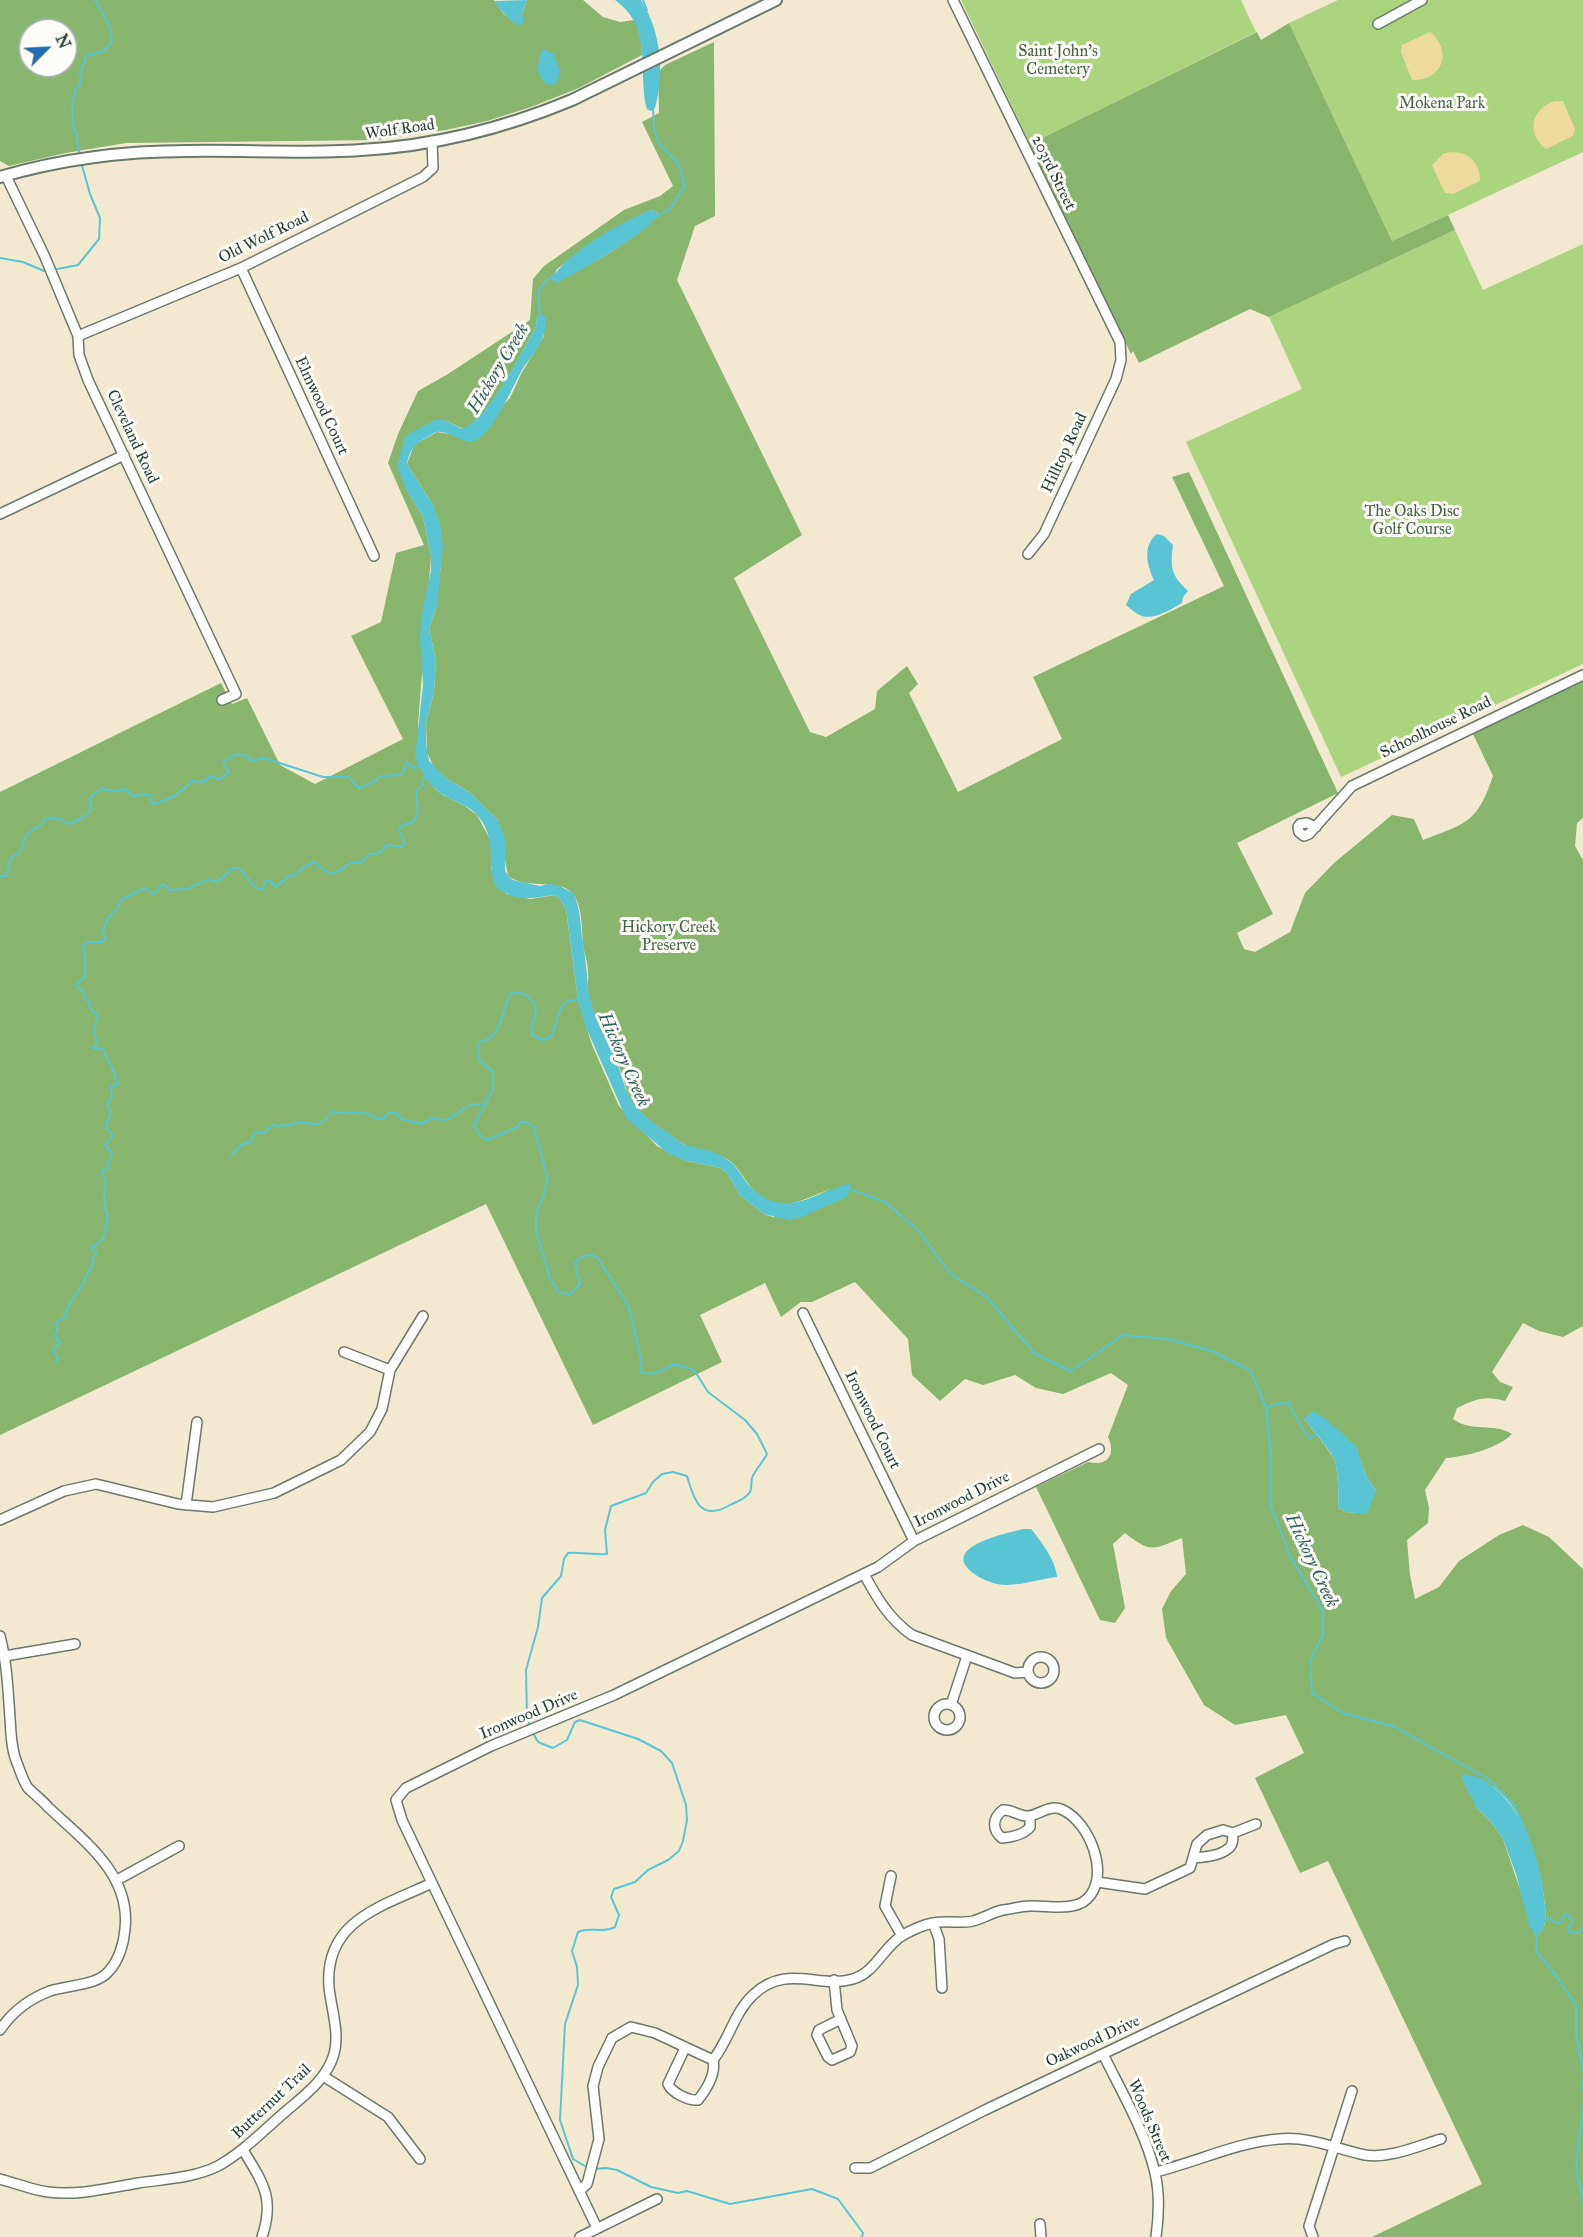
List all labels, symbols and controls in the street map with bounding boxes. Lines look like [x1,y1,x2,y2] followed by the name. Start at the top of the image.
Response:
[18,18,78,78] north arrow
[52,31,75,51] text: N
[1018,42,1098,80] park label: Saint John's Cemetery
[1399,94,1485,114] park label: Mokena Park
[364,116,436,144] street label: Wolf Road
[1027,132,1079,214] street label: 203rd Street
[216,208,312,268] street label: Old Wolf Road
[464,320,534,418] water label: Hickory Creek
[290,354,352,458] street label: Elmwood Court
[102,387,162,487] street label: Cleveland Road
[1038,410,1092,496] street label: Hilltop Road
[1364,502,1460,540] park label: The Oaks Disc Golf Course
[1377,693,1495,763] street label: Schoolhouse Road
[622,918,716,956] park label: Hickory Creek Preserve
[593,1009,653,1111] water label: Hickory Creek
[840,1368,904,1472] street label: Ironwood Court
[911,1468,1013,1532] street label: Ironwood Drive
[1280,1511,1342,1611] water label: Hickory Creek
[477,1686,581,1744] street label: Ironwood Drive
[1043,2012,1143,2072] street label: Oakwood Drive
[228,2060,316,2144] street label: Butternut Trail
[1123,2077,1175,2165] street label: Woods Street

